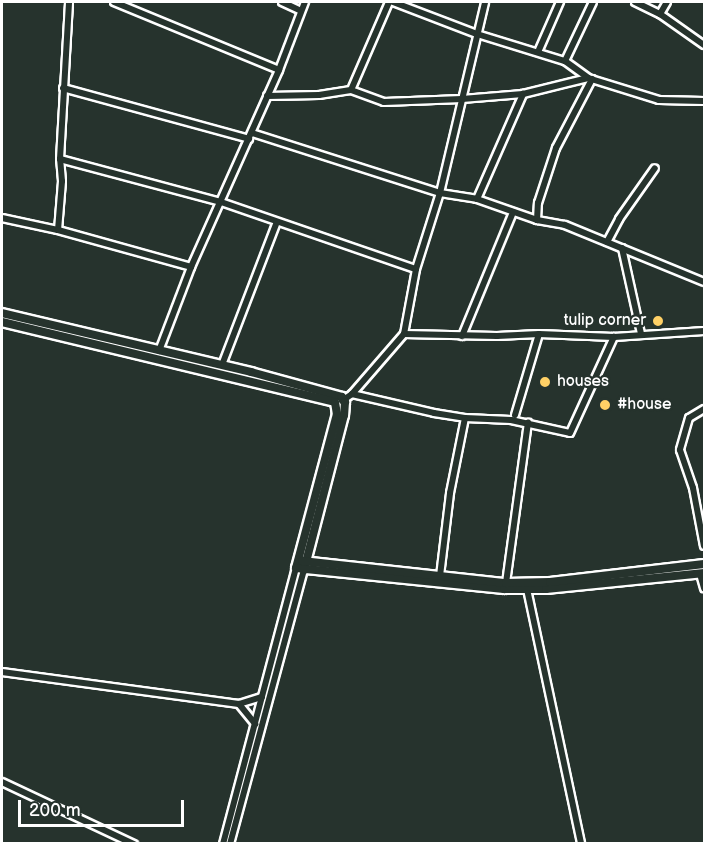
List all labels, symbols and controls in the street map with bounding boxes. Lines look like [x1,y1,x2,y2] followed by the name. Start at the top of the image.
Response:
[564,311,646,331] place label: tulip corner
[651,314,665,328] marker: tulip corner
[557,372,609,392] place label: houses
[538,375,552,389] marker: houses
[617,395,671,415] place label: #house
[598,398,612,412] marker: #house
[21,788,188,826] scale bar
[29,800,81,821] text: 200 m

